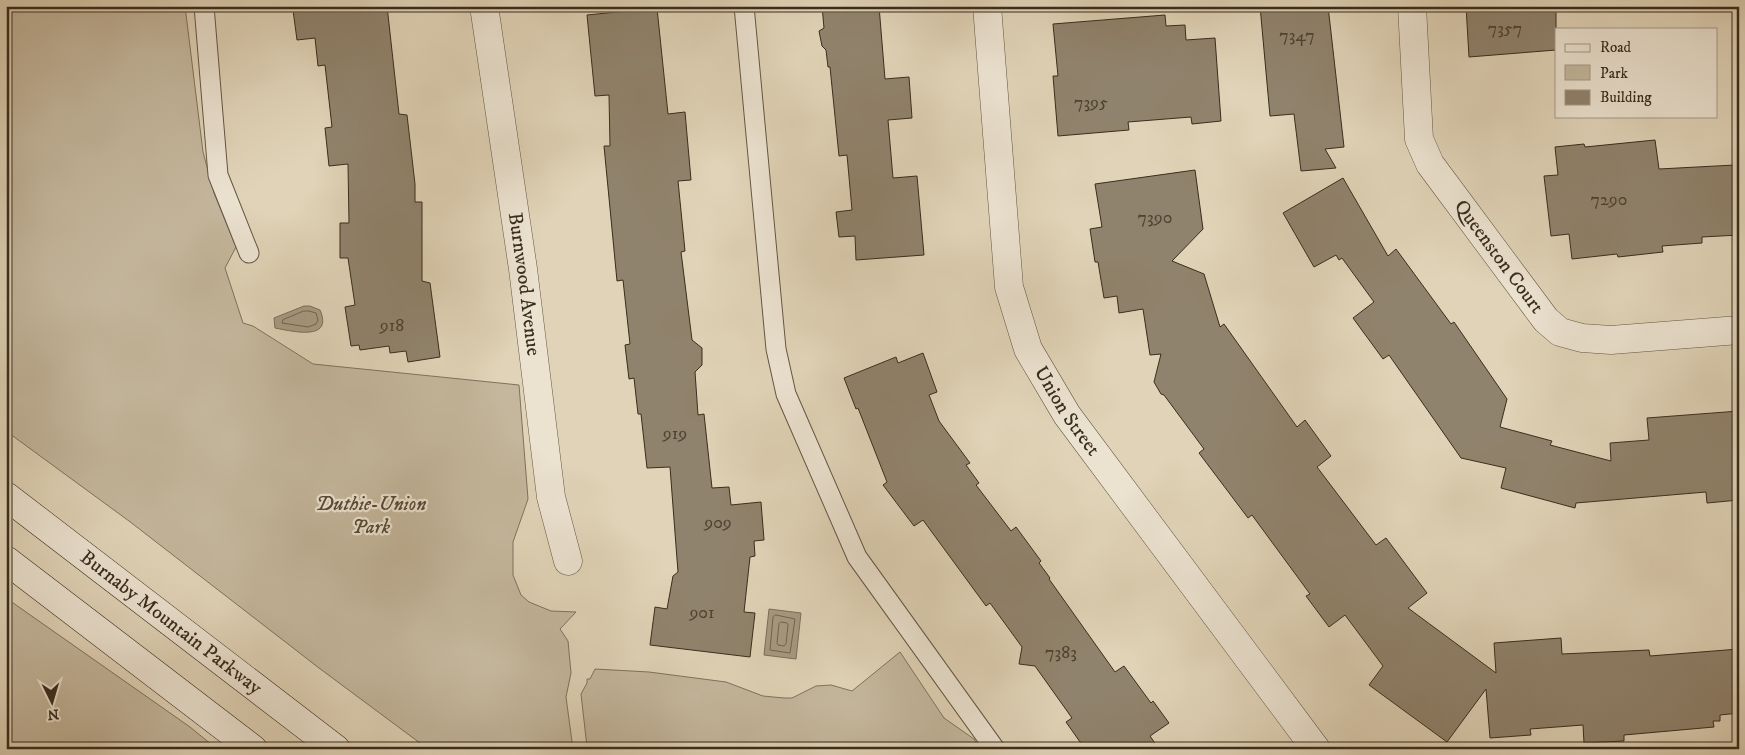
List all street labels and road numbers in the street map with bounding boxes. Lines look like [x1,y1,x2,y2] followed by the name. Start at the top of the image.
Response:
[1448,195,1549,319] street label: Queenston Court
[502,211,546,357] street label: Burnwood Avenue
[1028,362,1106,461] street label: Union Street
[75,545,267,700] street label: Burnaby Mountain Parkway

